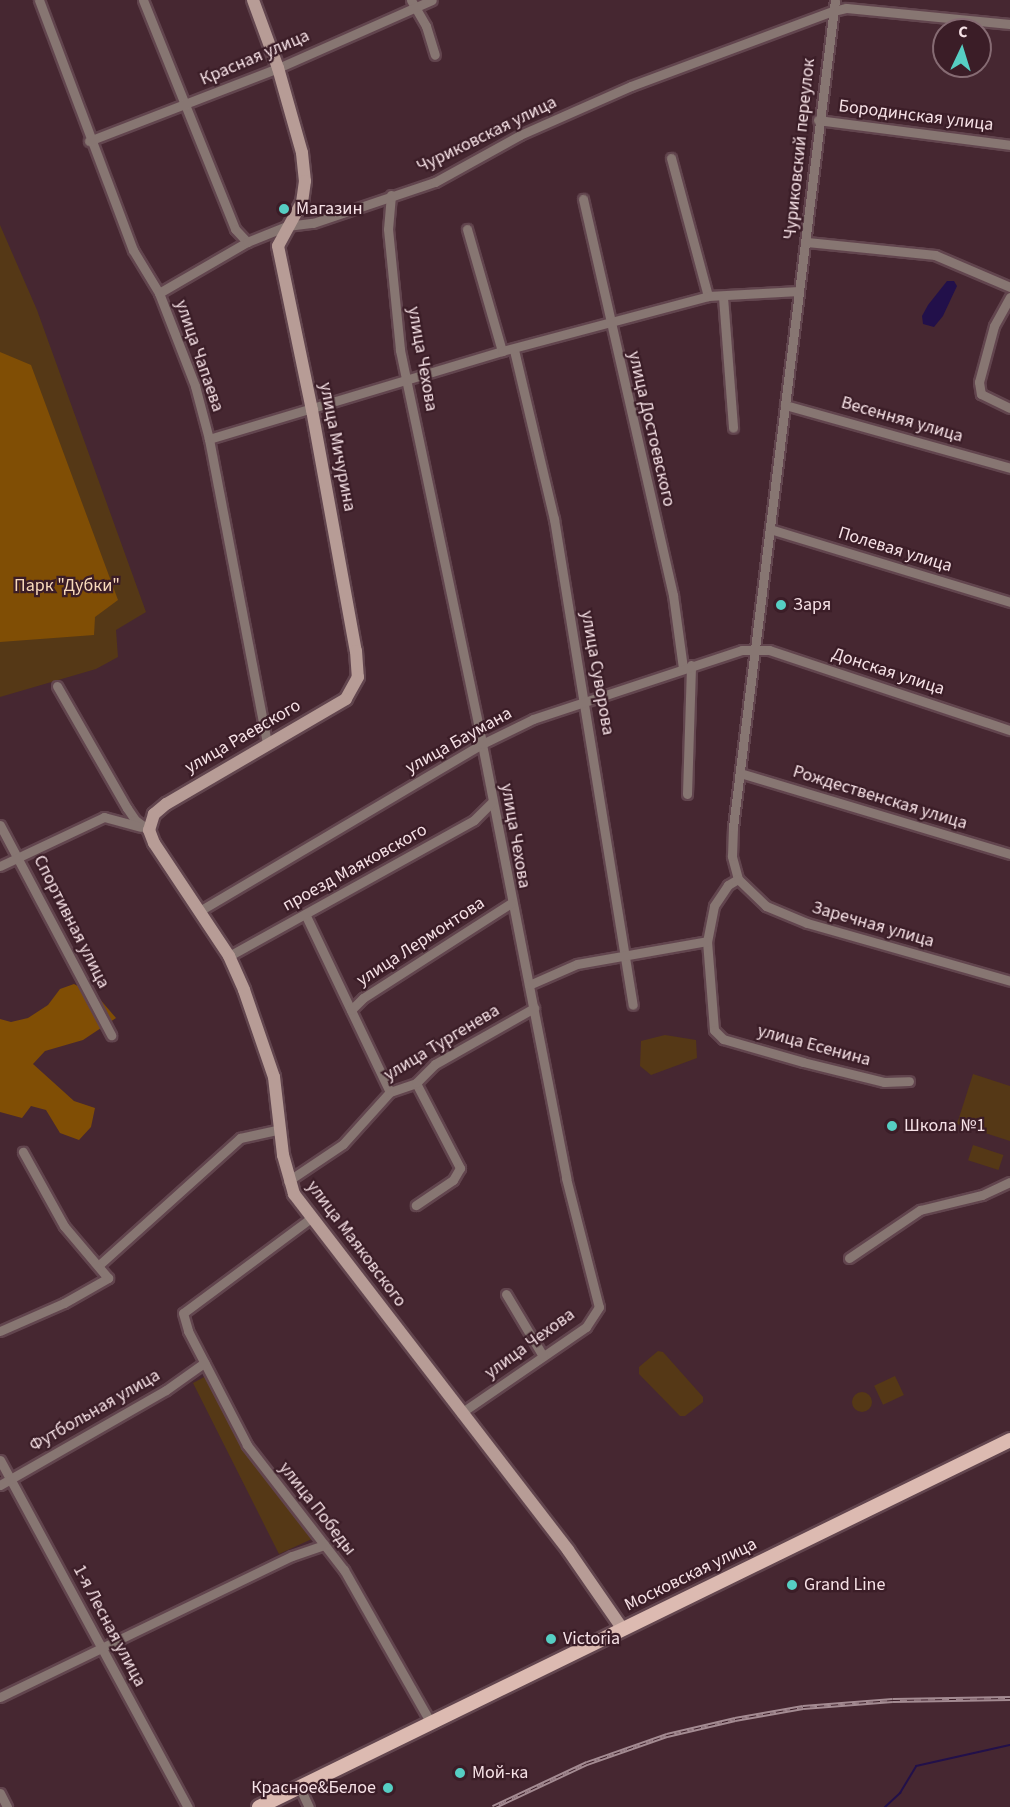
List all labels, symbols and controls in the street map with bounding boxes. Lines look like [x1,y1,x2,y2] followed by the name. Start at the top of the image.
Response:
[932,18,992,78] north arrow
[958,21,969,43] text: С
[197,25,313,91] street label: Красная улица
[780,57,820,241] street label: Чуриковский переулок
[414,92,560,178] street label: Чуриковская улица
[837,96,995,136] street label: Бородинская улица
[296,198,363,220] place label: Магазин
[277,202,291,216] marker: Магазин
[170,297,228,415] street label: улица Чапаева
[402,305,442,413] street label: улица Чехова
[623,349,679,509] street label: улица Достоевского
[314,381,360,513] street label: улица Мичурина
[839,392,965,448] street label: Весенняя улица
[835,522,955,578] street label: Полевая улица
[14,575,120,597] park label: Парк "Дубки"
[793,594,831,616] place label: Заря
[774,598,788,612] marker: Заря
[575,609,619,737] street label: улица Суворова
[829,644,947,700] street label: Донская улица
[181,695,305,779] street label: улица Раевского
[402,703,516,779] street label: улица Баумана
[790,761,970,835] street label: Рождественская улица
[495,782,535,890] street label: улица Чехова
[279,819,431,917] street label: проезд Маяковского
[28,852,114,992] street label: Спортивная улица
[353,893,489,991] street label: улица Лермонтова
[809,897,937,953] street label: Заречная улица
[380,1000,504,1086] street label: улица Тургенева
[755,1021,873,1071] street label: улица Есенина
[904,1115,985,1137] place label: Школа №1
[885,1119,899,1133] marker: Школа №1
[301,1177,411,1311] street label: улица Маяковского
[481,1304,579,1384] street label: улица Чехова
[26,1365,164,1457] street label: Футбольная улица
[274,1458,360,1560] street label: улица Победы
[621,1534,761,1616] street label: Московская улица
[68,1561,150,1691] street label: 1-я Лесная улица
[804,1574,885,1596] place label: Grand Line
[785,1578,799,1592] marker: Grand Line
[563,1628,620,1650] place label: Victoria
[544,1632,558,1646] marker: Victoria
[472,1762,528,1784] place label: Мой-ка
[453,1766,467,1780] marker: Мой-ка
[251,1777,376,1799] place label: Красное&Белое
[381,1781,395,1795] marker: Красное&Белое

